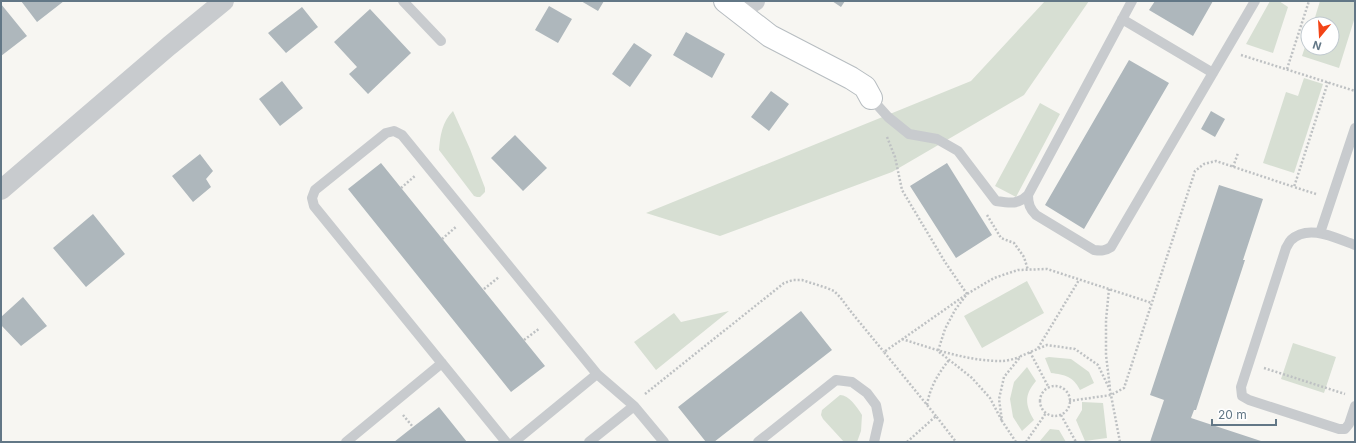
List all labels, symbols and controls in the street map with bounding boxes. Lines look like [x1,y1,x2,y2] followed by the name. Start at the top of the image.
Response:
[1300,16,1340,56] north arrow
[1311,38,1323,53] text: N
[1212,401,1276,427] scale bar
[1218,407,1247,422] text: 20 m

